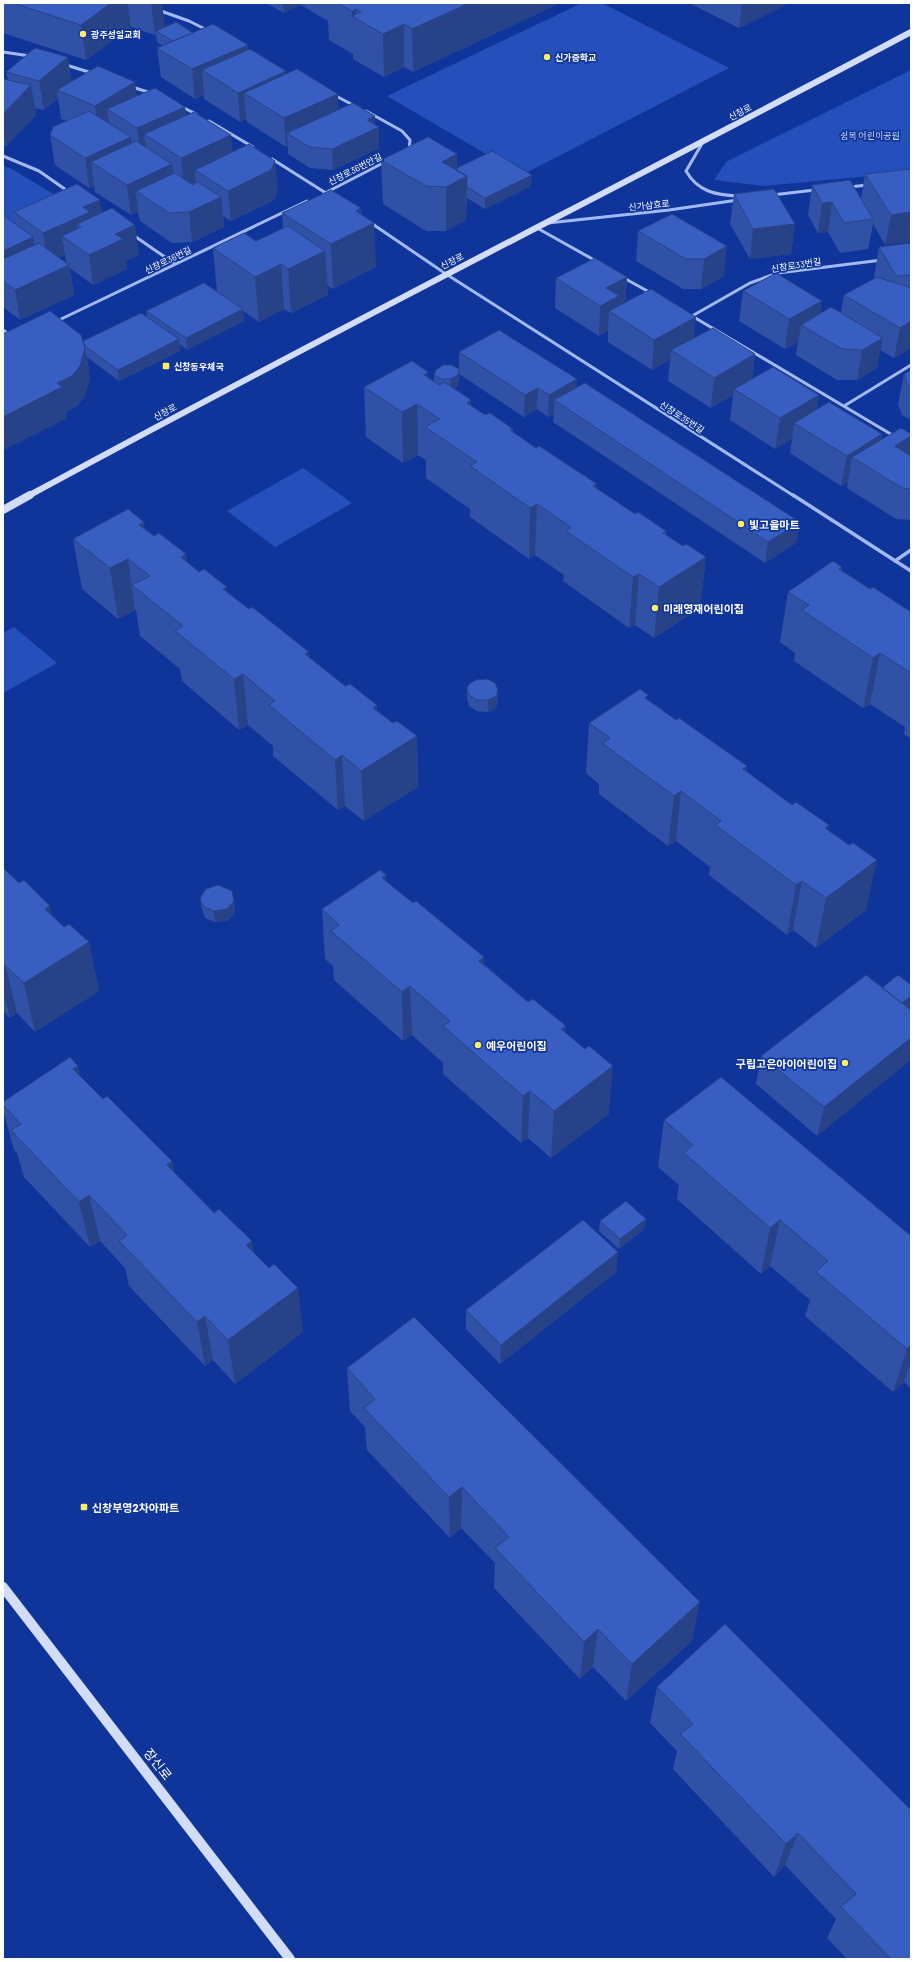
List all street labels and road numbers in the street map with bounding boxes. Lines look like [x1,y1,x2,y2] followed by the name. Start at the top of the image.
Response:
[726,101,754,123] street label: 신창로
[326,151,384,187] street label: 신창로36번안길
[628,197,670,213] street label: 신가삼효로
[143,244,193,276] street label: 신창로36번길
[438,250,466,272] street label: 신창로
[770,256,822,274] street label: 신창로33번길
[658,399,706,435] street label: 신창로35번길
[151,401,179,423] street label: 신창로
[141,1745,175,1783] street label: 장신로

